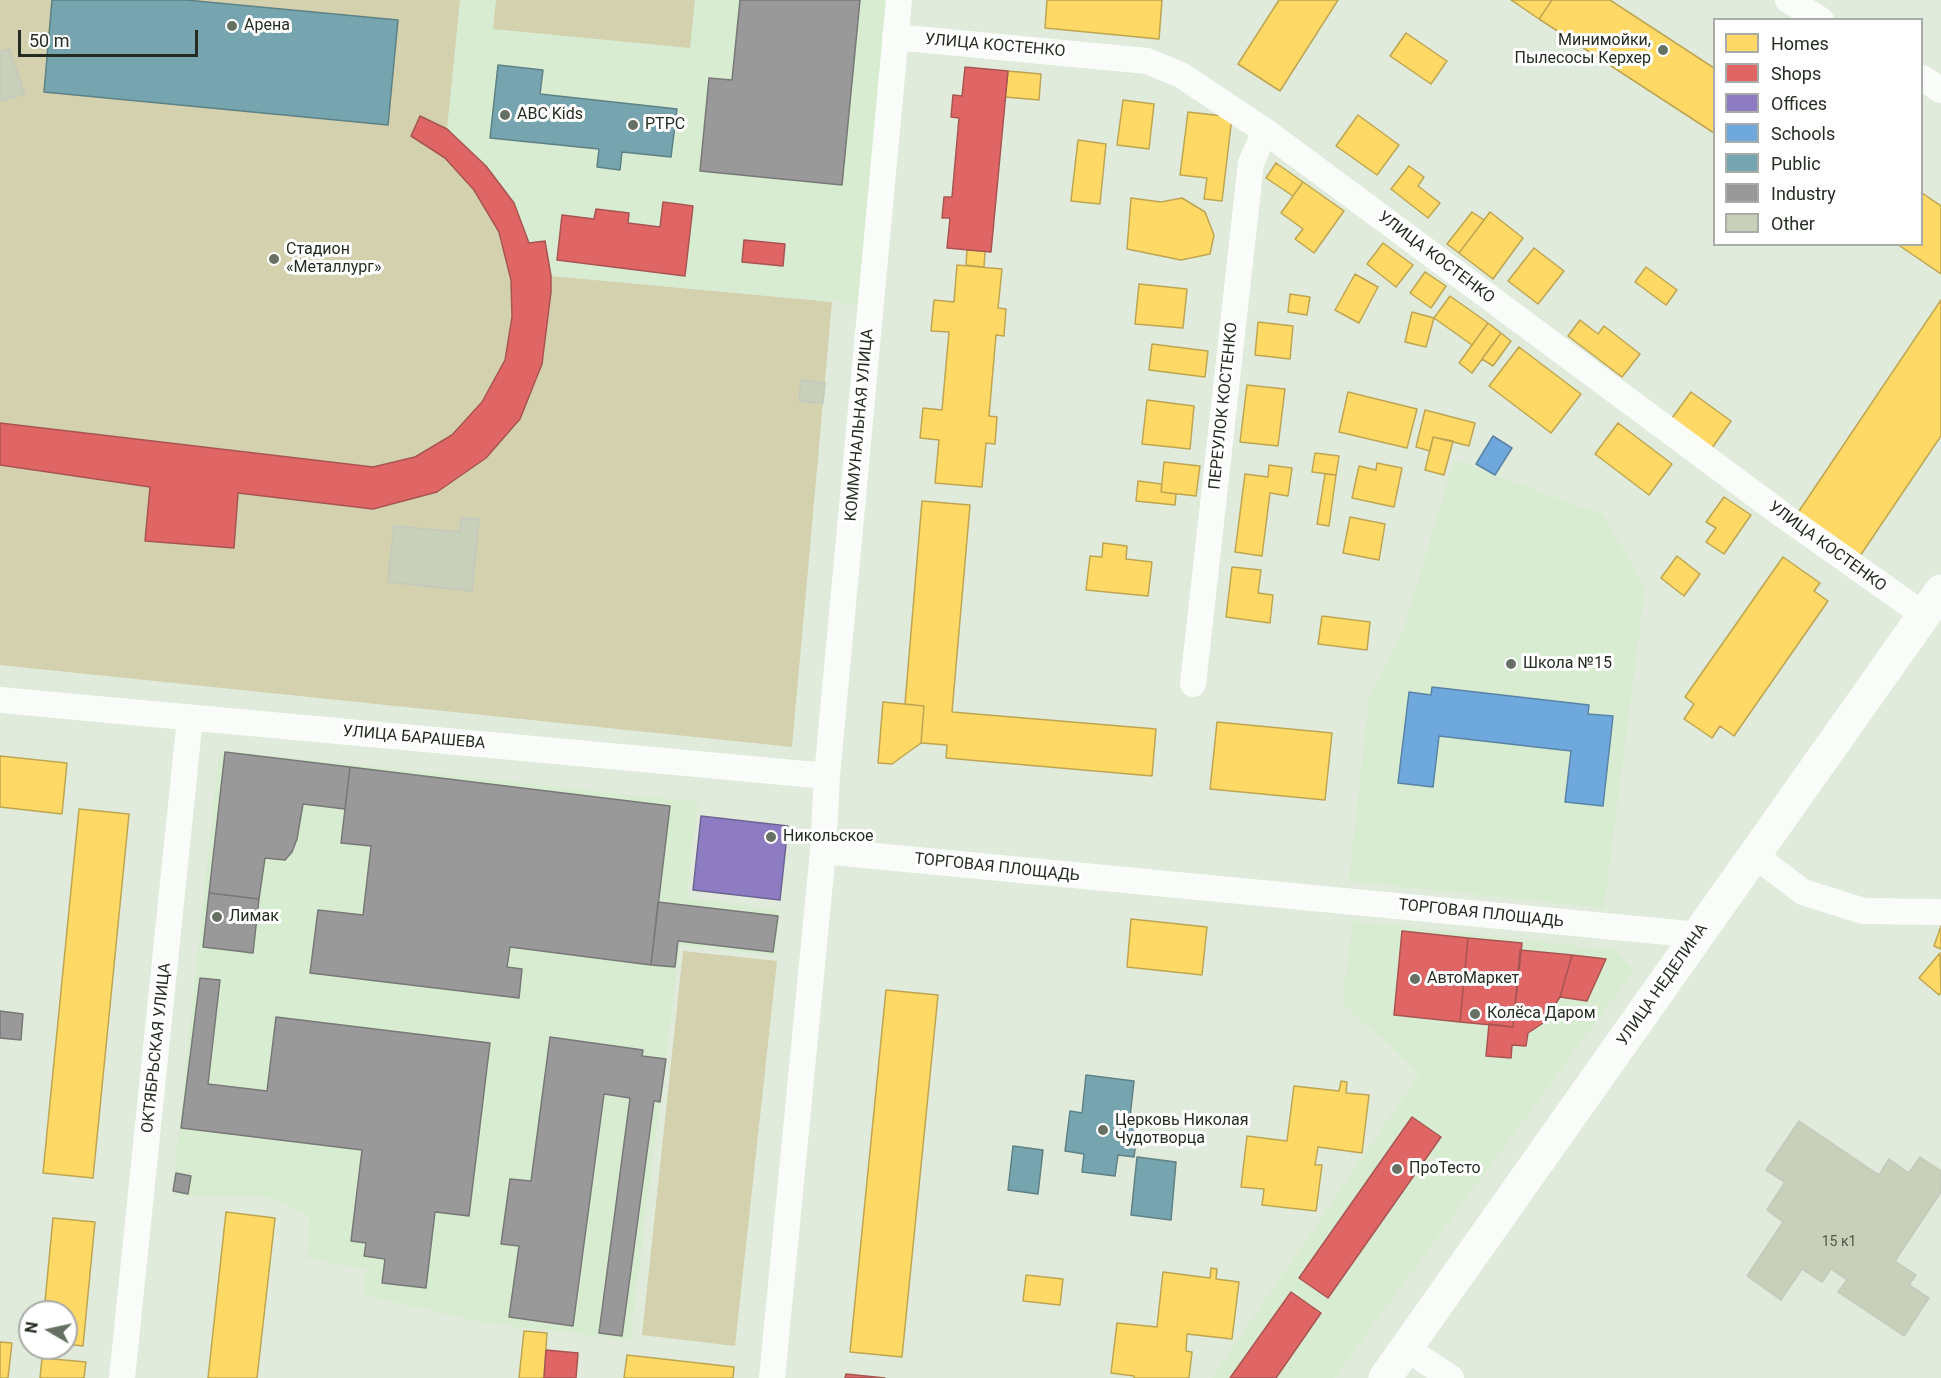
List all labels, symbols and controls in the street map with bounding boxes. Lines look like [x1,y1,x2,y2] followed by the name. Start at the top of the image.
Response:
[244,16,290,36] place label: Арена
[21,18,201,56] scale bar
[1713,18,1923,246] legend
[225,19,239,33] marker: Арена
[29,30,69,51] text: 50 m
[924,30,1066,62] street label: УЛИЦА КОСТЕНКО
[1514,31,1651,69] place label: Минимойки, Пылесосы Керхер
[1771,33,1829,54] text: Homes
[1656,43,1670,57] marker: Минимойки, Пылесосы Керхер
[1771,63,1821,84] text: Shops
[1771,93,1827,114] text: Offices
[517,105,583,125] place label: ABC Kids
[498,108,512,122] marker: ABC Kids
[645,115,685,135] place label: РТРС
[626,118,640,132] marker: РТРС
[1771,123,1835,144] text: Schools
[1771,153,1821,174] text: Public
[1771,183,1836,204] text: Industry
[1374,208,1498,308] street label: УЛИЦА КОСТЕНКО
[1771,213,1815,234] text: Other
[286,240,381,278] place label: Стадион «Металлург»
[267,252,281,266] marker: Стадион «Металлург»
[1206,321,1242,491] street label: ПЕРЕУЛОК КОСТЕНКО
[842,328,878,522] street label: КОММУНАЛЬНАЯ УЛИЦА
[1764,498,1890,596] street label: УЛИЦА КОСТЕНКО
[1523,654,1612,674] place label: Школа №15
[1504,657,1518,671] marker: Школа №15
[342,722,486,754] street label: УЛИЦА БАРАШЕВА
[783,827,874,847] place label: Никольское
[764,830,778,844] marker: Никольское
[913,850,1081,886] street label: ТОРГОВАЯ ПЛОЩАДЬ
[1397,896,1565,932] street label: ТОРГОВАЯ ПЛОЩАДЬ
[229,907,279,927] place label: Лимак
[210,910,224,924] marker: Лимак
[1614,920,1712,1050] street label: УЛИЦА НЕДЕЛИНА
[139,962,175,1134] street label: ОКТЯБРЬСКАЯ УЛИЦА
[1427,969,1519,989] place label: АвтоМаркет
[1408,972,1422,986] marker: АвтоМаркет
[1487,1004,1596,1024] place label: Колёса Даром
[1468,1007,1482,1021] marker: Колёса Даром
[1115,1111,1248,1149] place label: Церковь Николая Чудотворца
[1096,1123,1110,1137] marker: Церковь Николая Чудотворца
[1409,1159,1481,1179] place label: ПроТесто
[1390,1162,1404,1176] marker: ПроТесто
[1822,1234,1856,1250] house number: 15 к1
[18,1300,78,1360] north arrow
[21,1320,42,1334] text: N

